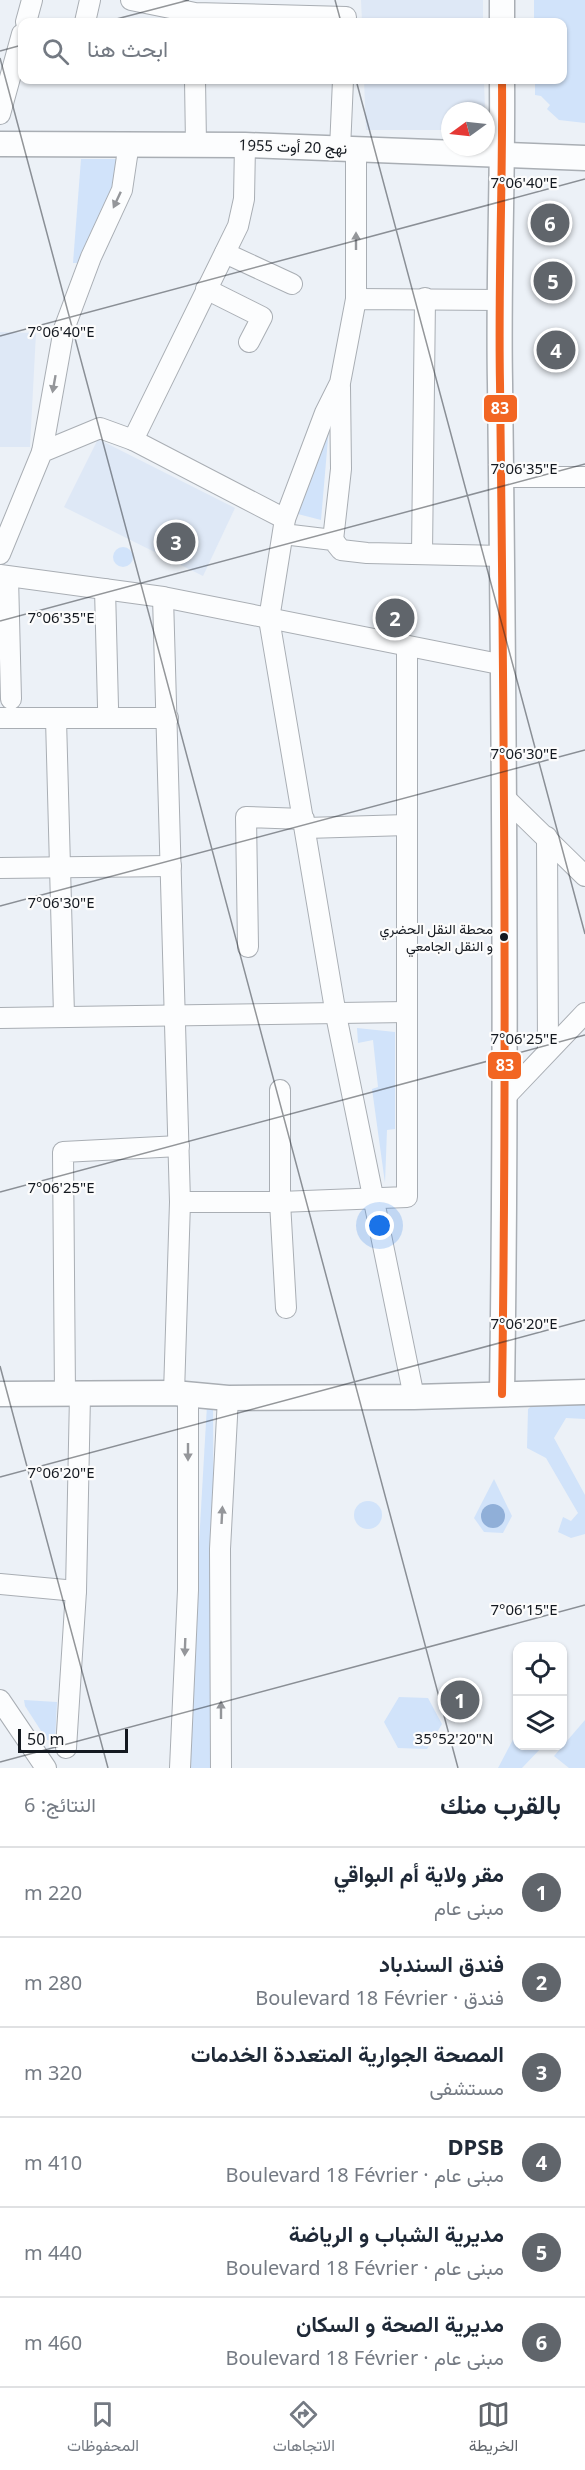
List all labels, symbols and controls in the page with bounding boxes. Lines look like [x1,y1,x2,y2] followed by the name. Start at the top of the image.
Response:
[18,18,567,84] search box
[87,33,168,63] text: ابحث هنا
[39,35,72,68] icon: search
[441,102,495,156] north arrow
[238,134,348,160] street label: نهج 20 أوت 1955
[490,172,558,192] text: 7°06'40"E
[113,192,122,209] one-way arrow
[530,200,570,246] pin: 6
[351,231,361,250] one-way arrow
[534,258,572,304] pin: 5
[27,321,95,341] text: 7°06'40"E
[536,328,576,372] pin: 4
[49,374,58,393] one-way arrow
[483,394,518,423] line badge: 83
[491,397,509,419] text: 83
[490,458,558,478] text: 7°06'35"E
[156,520,195,564] pin: 3
[376,596,414,640] pin: 2
[27,607,95,627] text: 7°06'35"E
[490,743,558,763] text: 7°06'30"E
[27,892,95,912] text: 7°06'30"E
[380,919,493,958] place label: محطة النقل الحضري و النقل الجامعي
[498,931,510,943] marker: محطة النقل الحضري و النقل الجامعي
[490,1028,558,1048] text: 7°06'25"E
[487,1051,522,1080] line badge: 83
[496,1054,514,1076] text: 83
[27,1177,95,1197] text: 7°06'25"E
[365,1211,394,1240] your location
[490,1313,558,1333] text: 7°06'20"E
[183,1443,193,1462] one-way arrow
[27,1462,95,1482] text: 7°06'20"E
[218,1505,227,1524] one-way arrow
[490,1599,558,1619] text: 7°06'15"E
[181,1638,190,1657] one-way arrow
[513,1642,567,1750] map controls
[513,1642,567,1696] button: locate
[440,1678,480,1722] pin: 1
[513,1696,567,1750] button: layers
[216,1700,226,1719] one-way arrow
[18,1726,128,1754] scale bar
[27,1728,64,1750] text: 50 m
[415,1728,493,1748] text: 35°52'20"N
[440,1786,561,1822] text: بالقرب منك
[24,1791,96,1818] text: النتائج: 6
[334,1858,504,1888] text: مقر ولاية أم البواقي
[24,1879,82,1906] text: 220 m
[536,1879,547,1906] text: 1
[434,1894,504,1921] text: مبنى عام
[379,1948,504,1978] text: فندق السندباد
[24,1969,82,1996] text: 280 m
[536,1969,547,1996] text: 2
[255,1984,504,2011] text: فندق · Boulevard 18 Février
[191,2038,504,2068] text: المصحة الجوارية المتعددة الخدمات
[24,2059,82,2086] text: 320 m
[536,2059,547,2086] text: 3
[429,2074,504,2101] text: مستشفى
[447,2131,504,2161] text: DPSB
[24,2149,82,2176] text: 410 m
[536,2149,547,2176] text: 4
[225,2161,504,2188] text: مبنى عام · Boulevard 18 Février
[289,2218,504,2248] text: مديرية الشباب و الرياضة
[24,2239,82,2266] text: 440 m
[536,2239,547,2266] text: 5
[225,2254,504,2281] text: مبنى عام · Boulevard 18 Février
[296,2308,504,2338] text: مديرية الصحة و السكان
[24,2329,82,2356] text: 460 m
[536,2329,547,2356] text: 6
[225,2344,504,2371] text: مبنى عام · Boulevard 18 Février
[67,2398,139,2460] tab: المحفوظات
[273,2398,335,2460] tab: الاتجاهات
[469,2398,518,2460] tab: الخريطة

